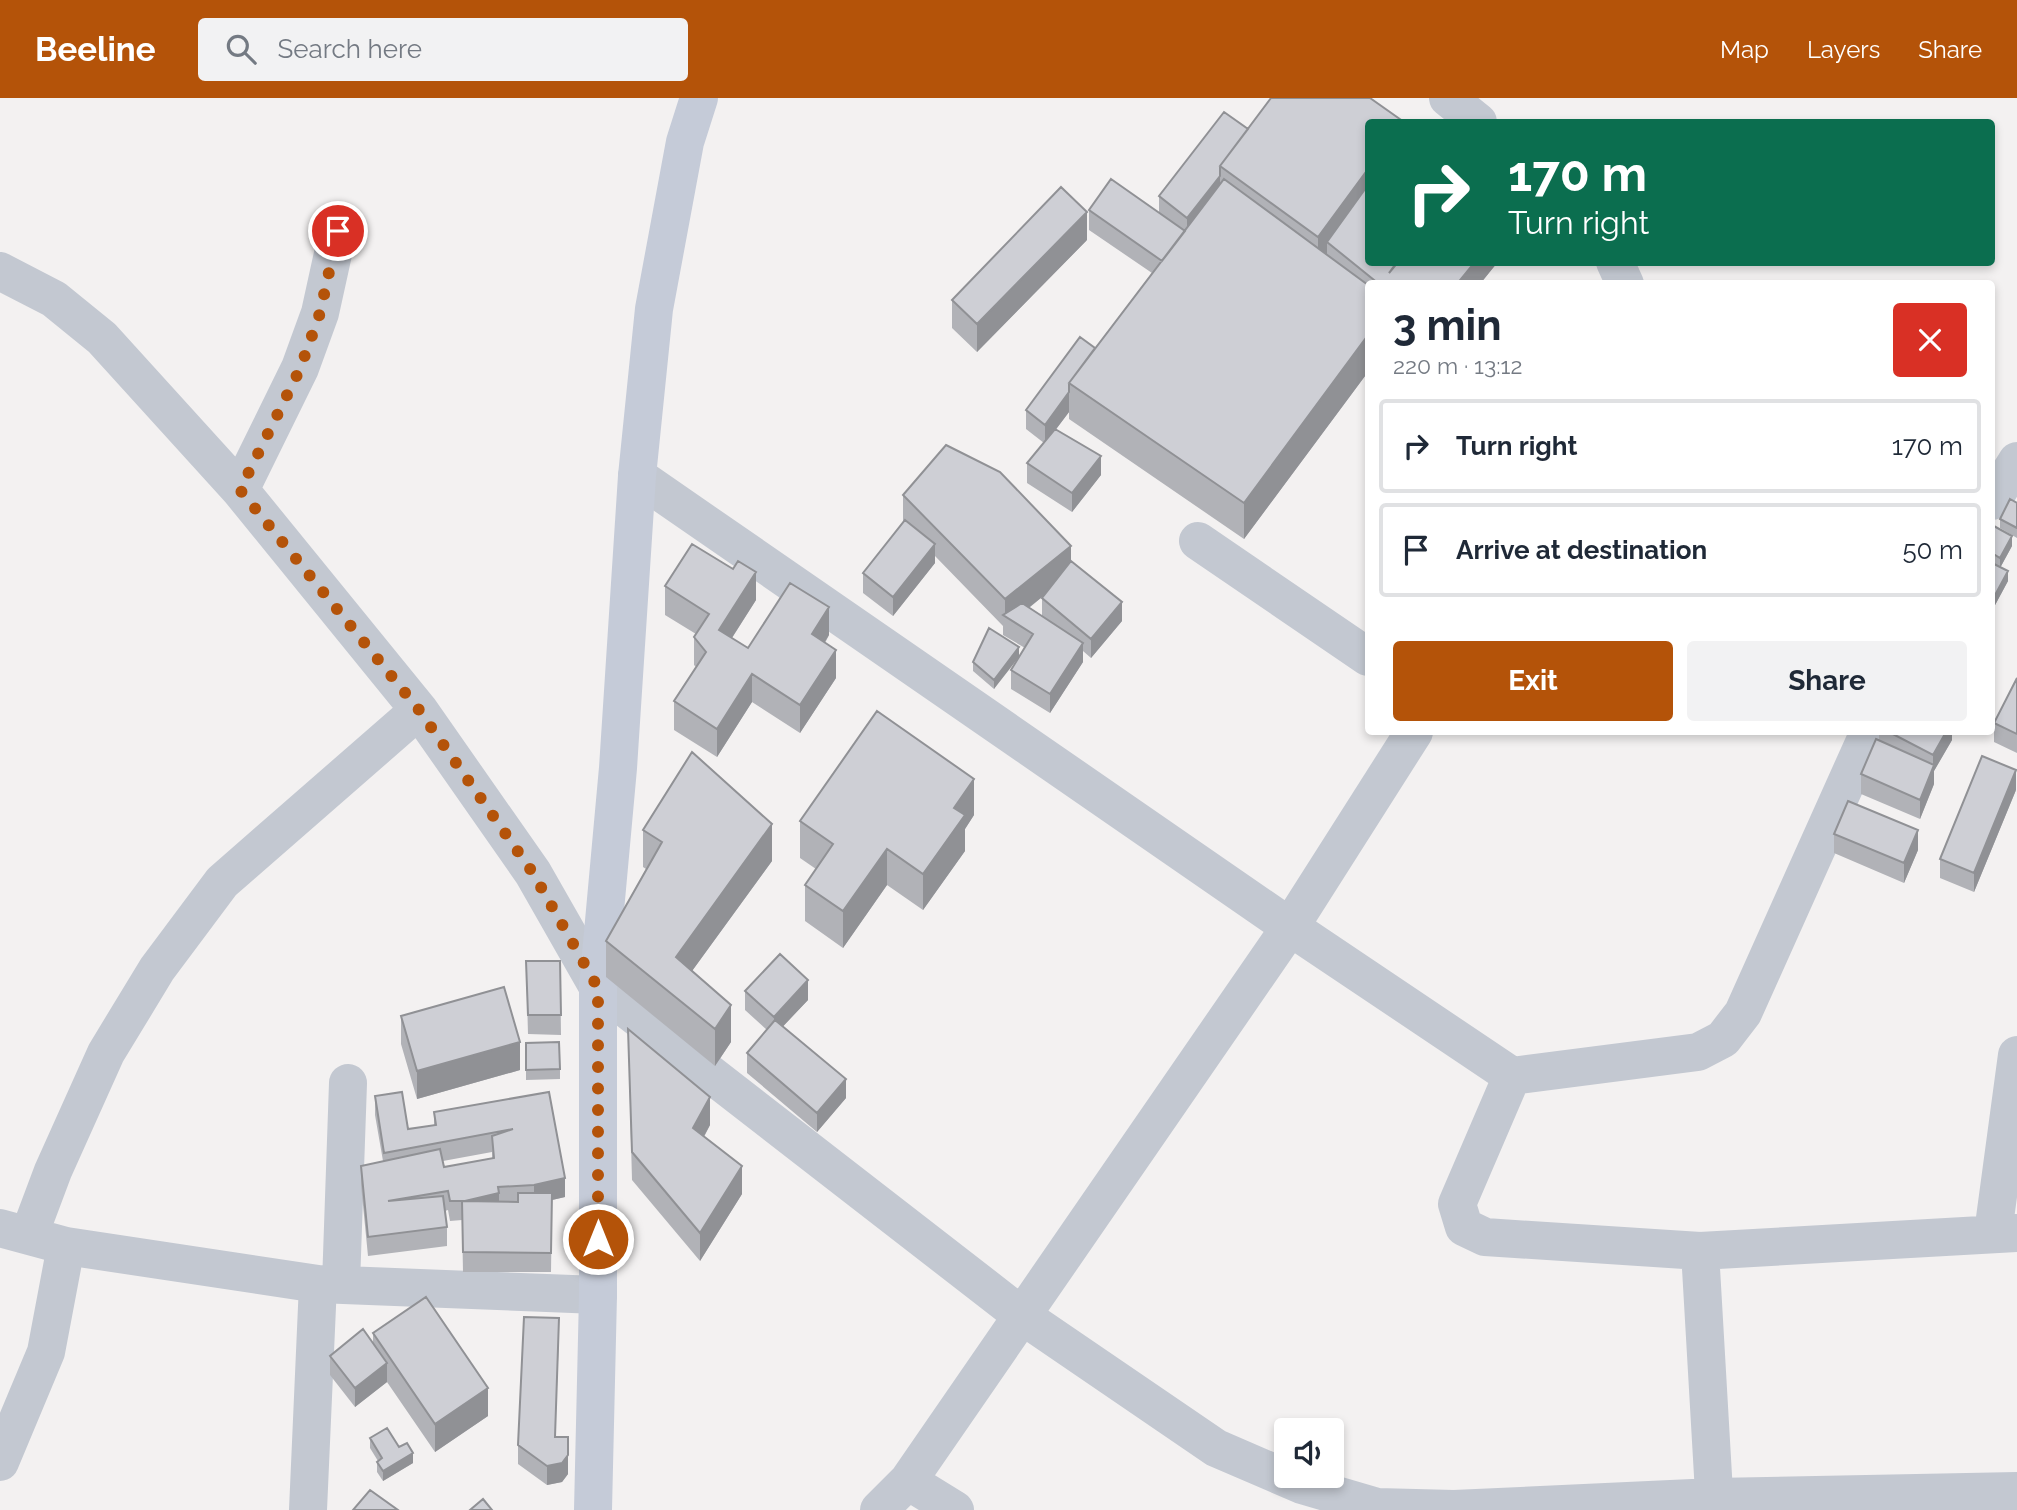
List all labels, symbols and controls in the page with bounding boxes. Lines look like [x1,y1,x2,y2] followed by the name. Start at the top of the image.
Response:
[198,18,688,81] search box
[35,30,156,69] text: Beeline
[222,30,260,68] icon: search
[278,34,422,64] text: Search here
[1720,35,1769,64] text: Map
[1807,35,1880,64] text: Layers
[1918,35,1982,64] text: Share
[1508,145,1647,202] text: 170 m
[1393,147,1484,238] icon: right
[308,201,368,261] pin
[1508,204,1649,241] text: Turn right
[319,212,357,250] icon: arrive
[1393,301,1502,350] text: 3 min
[1893,303,1967,377] button: close
[1393,352,1522,379] text: 220 m · 13:12
[1397,427,1435,465] icon: right
[1456,431,1577,461] text: Turn right
[1892,431,1963,461] text: 170 m
[1397,531,1435,569] icon: arrive
[1456,535,1707,565] text: Arrive at destination
[1902,535,1963,565] text: 50 m
[1393,641,1673,721] button: Exit
[1687,641,1967,721] button: Share
[561,1202,635,1276] position arrow
[1274,1418,1344,1488] map controls
[1274,1418,1344,1488] button: sound

